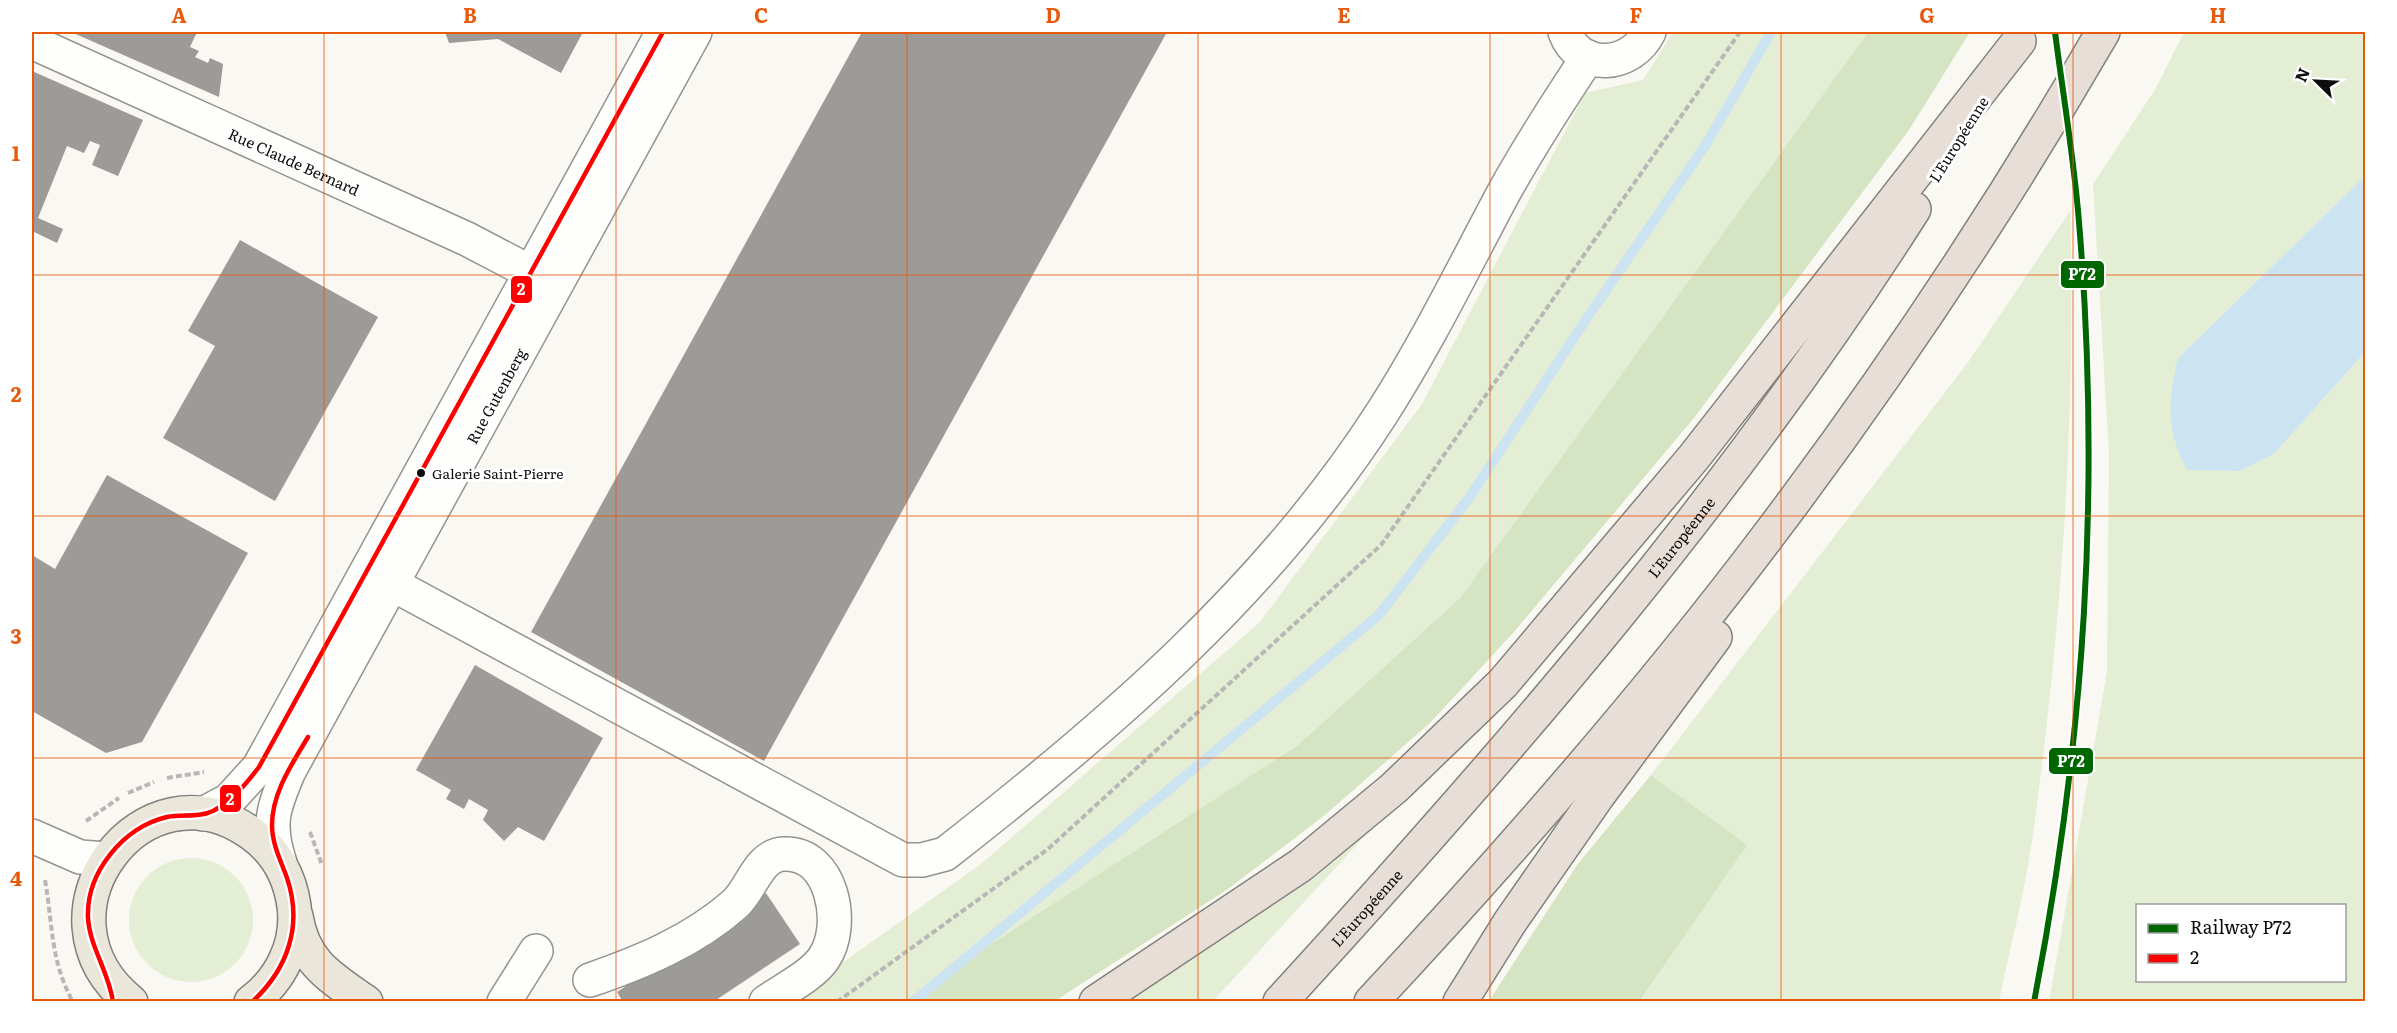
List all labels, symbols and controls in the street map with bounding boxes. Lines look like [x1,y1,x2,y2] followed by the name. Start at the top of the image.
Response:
[171,0,187,29] text: A
[463,0,477,29] text: B
[754,0,768,29] text: C
[1045,0,1061,29] text: D
[1337,0,1351,29] text: E
[1630,0,1643,29] text: F
[1919,0,1935,29] text: G
[2210,0,2226,29] text: H
[2286,51,2346,111] north arrow
[2288,63,2315,86] text: N
[1922,91,1994,186] street label: L'Européenne
[225,121,364,201] street label: Rue Claude Bernard
[12,137,20,167] text: 1
[2060,260,2105,289] line badge: P72
[2068,261,2096,285] text: P72
[510,275,533,304] line badge: 2
[517,276,526,300] text: 2
[460,343,531,448] street label: Rue Gutenberg
[11,378,22,408] text: 2
[432,463,564,483] place label: Galerie Saint-Pierre
[415,467,427,479] marker: Galerie Saint-Pierre
[1641,491,1720,582] street label: L'Européenne
[10,620,22,650] text: 3
[2048,747,2094,775] line badge: P72
[2057,748,2085,772] text: P72
[219,784,242,813] line badge: 2
[226,786,235,810] text: 2
[10,862,22,892] text: 4
[1325,863,1407,951] street label: L'Européenne
[2136,904,2346,982] legend
[2190,913,2291,940] text: Railway P72
[2190,943,2199,970] text: 2

